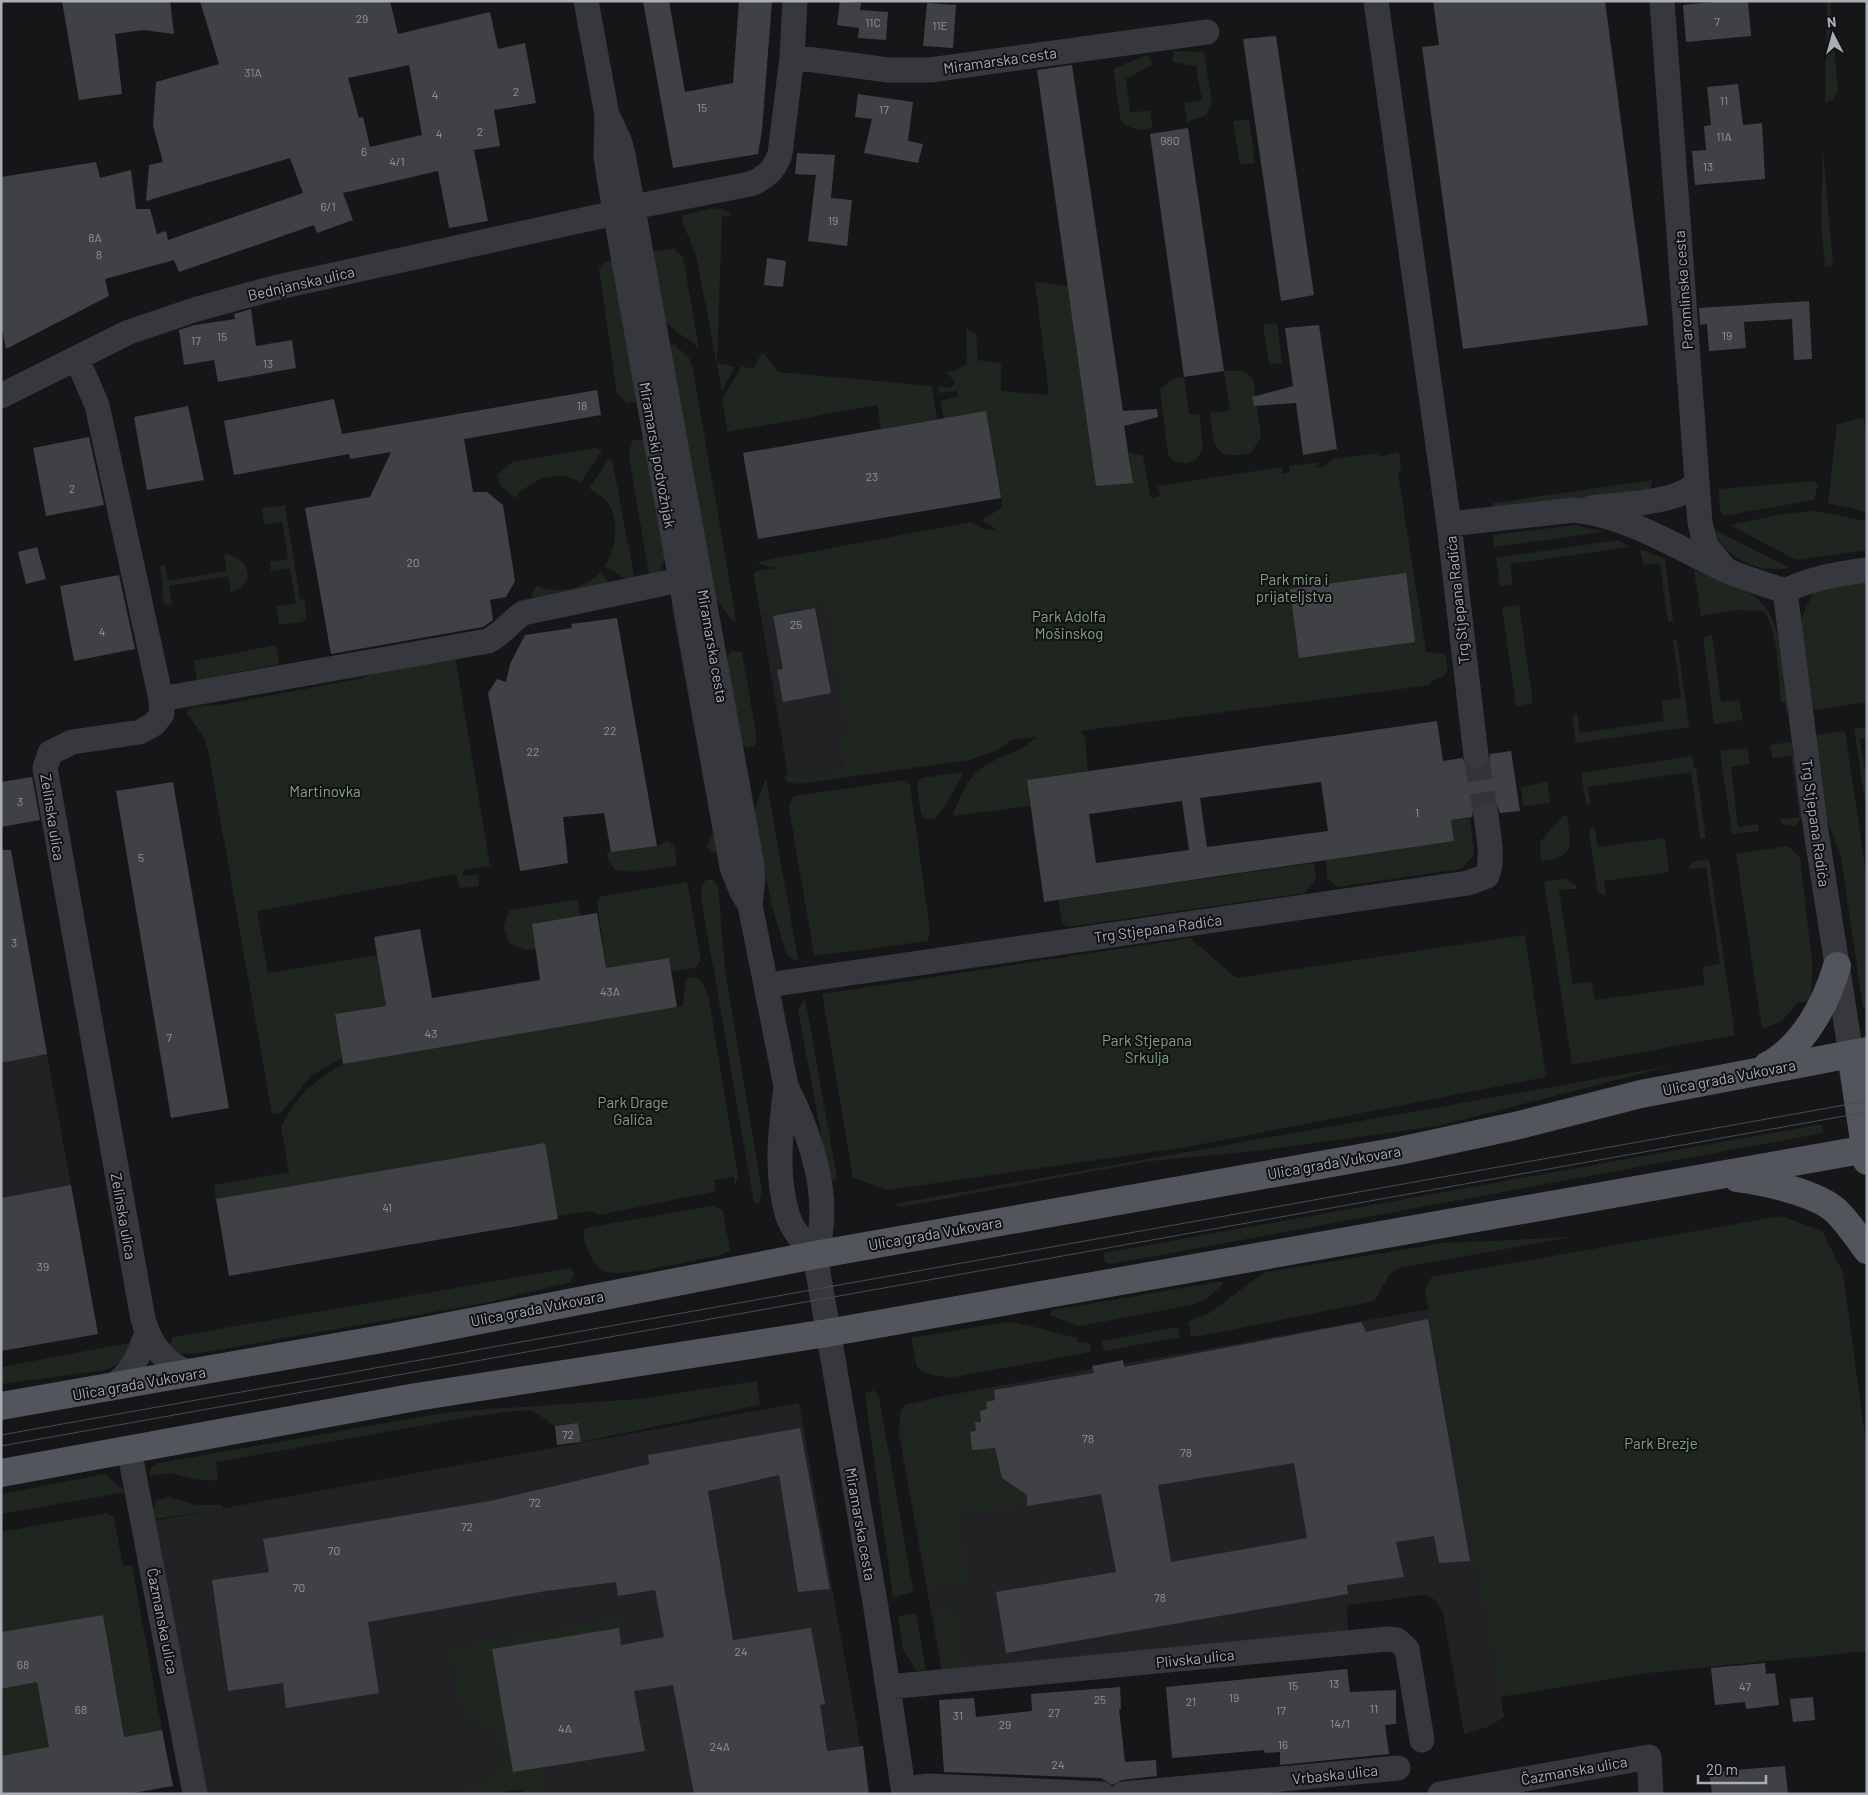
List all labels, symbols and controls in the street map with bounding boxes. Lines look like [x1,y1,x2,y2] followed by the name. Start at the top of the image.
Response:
[1808,10,1858,60] north arrow
[356,11,368,25] house number: 29
[1826,13,1837,31] text: N
[1714,14,1720,28] house number: 7
[865,15,881,29] house number: 11C
[932,18,948,32] house number: 11E
[942,43,1058,77] street label: Miramarska cesta
[244,65,262,79] house number: 31A
[513,84,519,98] house number: 2
[432,87,438,101] house number: 4
[1720,93,1728,107] house number: 11
[697,100,707,114] house number: 15
[879,102,889,116] house number: 17
[477,124,483,138] house number: 2
[436,126,442,140] house number: 4
[1716,129,1732,143] house number: 11A
[1160,133,1180,147] house number: 980
[361,144,367,158] house number: 6
[389,154,405,168] house number: 4/1
[1703,159,1713,173] house number: 13
[320,199,336,213] house number: 6/1
[828,213,838,227] house number: 19
[88,230,102,244] house number: 8A
[1670,230,1696,350] street label: Paromlinska cesta
[96,247,102,261] house number: 8
[246,262,356,304] street label: Bednjanska ulica
[1722,328,1732,342] house number: 19
[217,329,227,343] house number: 15
[191,333,201,347] house number: 17
[263,356,273,370] house number: 13
[636,381,680,530] street label: Miramarski podvožnjak
[577,398,587,412] house number: 18
[866,469,878,483] house number: 23
[69,481,75,495] house number: 2
[1441,535,1473,665] street label: Trg Stjepana Radića
[406,555,420,569] house number: 20
[1256,570,1332,605] park label: Park mira i prijateljstva
[694,588,732,704] street label: Miramarska cesta
[1032,607,1106,642] park label: Park Adolfa Mošinskog
[790,617,802,631] house number: 25
[99,624,105,638] house number: 4
[604,723,616,737] house number: 22
[527,744,539,758] house number: 22
[1798,758,1834,888] street label: Trg Stjepana Radića
[37,772,69,862] street label: Zelinska ulica
[289,782,361,800] park label: Martinovka
[17,794,23,808] house number: 3
[1415,805,1419,819] house number: 1
[138,850,144,864] house number: 5
[1093,910,1223,946] street label: Trg Stjepana Radića
[11,935,17,949] house number: 3
[600,984,620,998] house number: 43A
[425,1026,437,1040] house number: 43
[166,1030,172,1044] house number: 7
[1102,1031,1192,1066] park label: Park Stjepana Srkulja
[1661,1055,1797,1099] street label: Ulica grada Vukovara
[598,1093,668,1128] park label: Park Drage Galića
[1266,1141,1402,1183] street label: Ulica grada Vukovara
[108,1171,140,1261] street label: Zelinska ulica
[382,1200,392,1214] house number: 41
[867,1212,1003,1254] street label: Ulica grada Vukovara
[37,1259,49,1273] house number: 39
[469,1286,605,1330] street label: Ulica grada Vukovara
[71,1362,207,1404] street label: Ulica grada Vukovara
[562,1427,574,1441] house number: 72
[1082,1431,1094,1445] house number: 78
[1624,1434,1698,1452] park label: Park Brezje
[1180,1445,1192,1459] house number: 78
[842,1466,880,1582] street label: Miramarska cesta
[529,1495,541,1509] house number: 72
[461,1519,473,1533] house number: 72
[328,1543,340,1557] house number: 70
[144,1566,182,1676] street label: Čazmanska ulica
[293,1580,305,1594] house number: 70
[1154,1590,1166,1604] house number: 78
[734,1644,748,1658] house number: 24
[1155,1645,1235,1671] street label: Plivska ulica
[17,1657,29,1671] house number: 68
[1329,1676,1339,1690] house number: 13
[1288,1678,1298,1692] house number: 15
[1739,1679,1751,1693] house number: 47
[1229,1690,1239,1704] house number: 19
[1094,1692,1106,1706] house number: 25
[1186,1694,1196,1708] house number: 21
[1370,1701,1378,1715] house number: 11
[75,1702,87,1716] house number: 68
[1276,1703,1286,1717] house number: 17
[1048,1705,1060,1719] house number: 27
[953,1708,963,1722] house number: 31
[1330,1716,1350,1730] house number: 14/1
[999,1717,1011,1731] house number: 29
[558,1721,572,1735] house number: 4A
[1278,1737,1288,1751] house number: 16
[710,1739,730,1753] house number: 24A
[1519,1752,1629,1788] street label: Čazmanska ulica
[1698,1752,1766,1784] scale bar
[1051,1757,1065,1771] house number: 24
[1706,1760,1738,1778] text: 20 m
[1291,1761,1379,1787] street label: Vrbaska ulica

